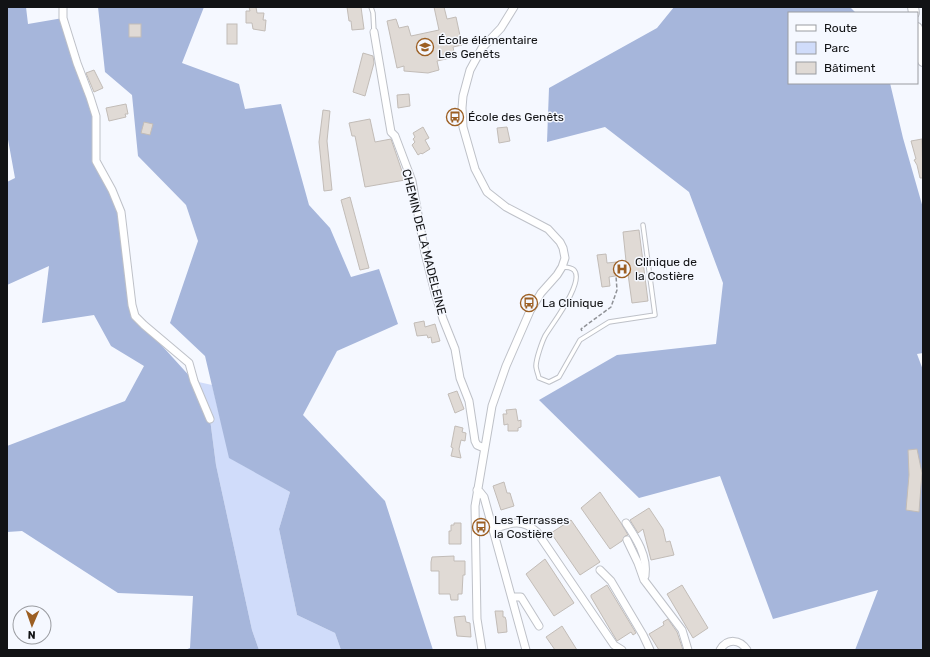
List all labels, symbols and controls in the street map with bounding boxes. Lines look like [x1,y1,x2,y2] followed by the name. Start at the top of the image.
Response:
[788,12,918,84] legend
[824,21,858,35] text: Route
[438,33,538,61] place label: École élémentaire Les Genêts
[415,37,435,57] school or university icon: École élémentaire Les Genêts
[824,41,850,55] text: Parc
[824,61,876,75] text: Bâtiment
[445,107,465,127] bus stop icon: École des Genêts
[468,110,564,124] place label: École des Genêts
[399,168,449,316] street label: CHEMIN DE LA MADELEINE
[635,255,697,283] place label: Clinique de la Costière
[612,259,632,279] hospital icon: Clinique de la Costière
[519,293,539,313] bus stop icon: La Clinique
[542,296,604,310] place label: La Clinique
[494,513,569,541] place label: Les Terrasses la Costière
[471,517,491,537] bus stop icon: Les Terrasses la Costière
[12,605,52,645] north arrow
[27,628,36,641] text: N

